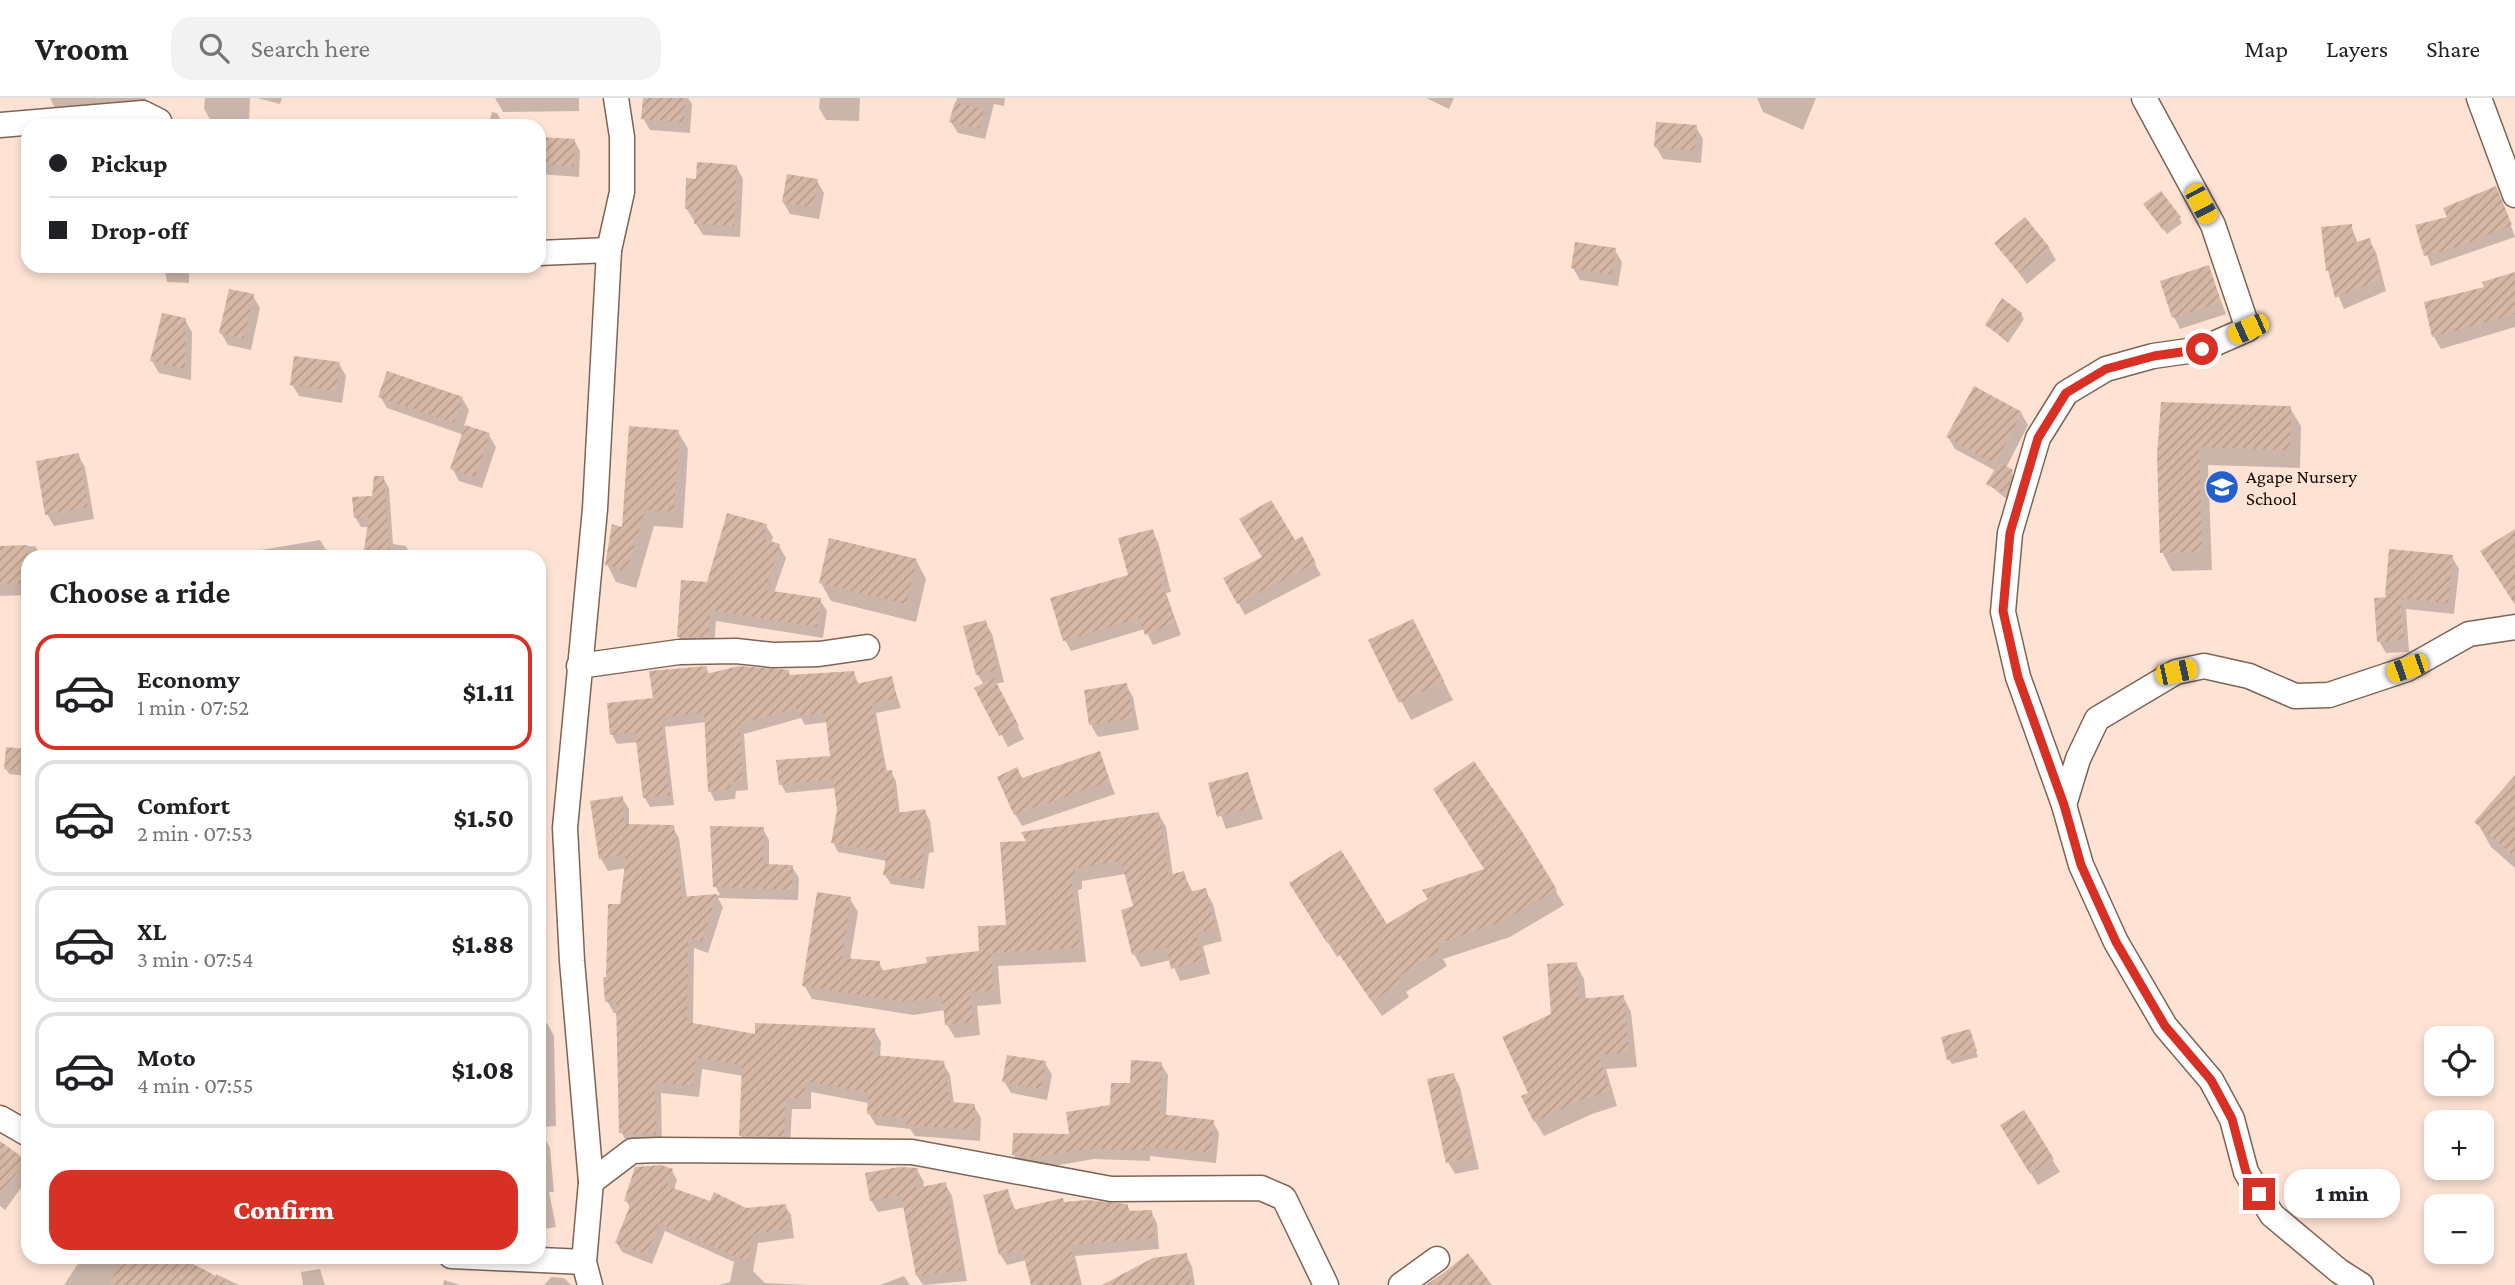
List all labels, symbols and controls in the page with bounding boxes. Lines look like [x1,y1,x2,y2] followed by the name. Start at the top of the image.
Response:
[171,17,661,80] search box
[195,29,233,67] icon: search
[35,30,129,67] text: Vroom
[251,34,370,63] text: Search here
[2244,35,2288,62] text: Map
[2326,35,2388,62] text: Layers
[2426,35,2480,62] text: Share
[91,149,168,178] text: Pickup
[2182,181,2221,227] car
[91,216,188,245] text: Drop-off
[2225,311,2272,347] car
[2186,333,2218,365] route start
[2246,466,2357,509] place label: Agape Nursery School
[2203,468,2241,506] school or university icon: Agape Nursery School
[49,574,230,610] text: Choose a ride
[2384,651,2431,685] car
[2154,657,2199,687] car
[53,661,116,724] icon: car
[137,665,240,694] text: Economy
[462,678,514,707] text: $1.11
[137,694,249,720] text: 1 min · 07:52
[53,787,116,850] icon: car
[137,791,230,820] text: Comfort
[454,804,514,833] text: $1.50
[137,820,253,846] text: 2 min · 07:53
[53,913,116,976] icon: car
[137,917,166,946] text: XL
[452,930,514,959] text: $1.88
[137,946,254,972] text: 3 min · 07:54
[2424,1026,2494,1264] map controls
[2424,1026,2494,1096] button: locate
[53,1039,116,1102] icon: car
[137,1043,196,1072] text: Moto
[452,1056,514,1085] text: $1.08
[137,1072,254,1098] text: 4 min · 07:55
[2424,1110,2494,1180] button: +
[49,1170,518,1250] button: Confirm
[2284,1170,2399,1218] callout: 1 min
[2243,1178,2275,1210] route end
[2315,1180,2369,1206] text: 1 min
[2424,1194,2494,1264] button: −

